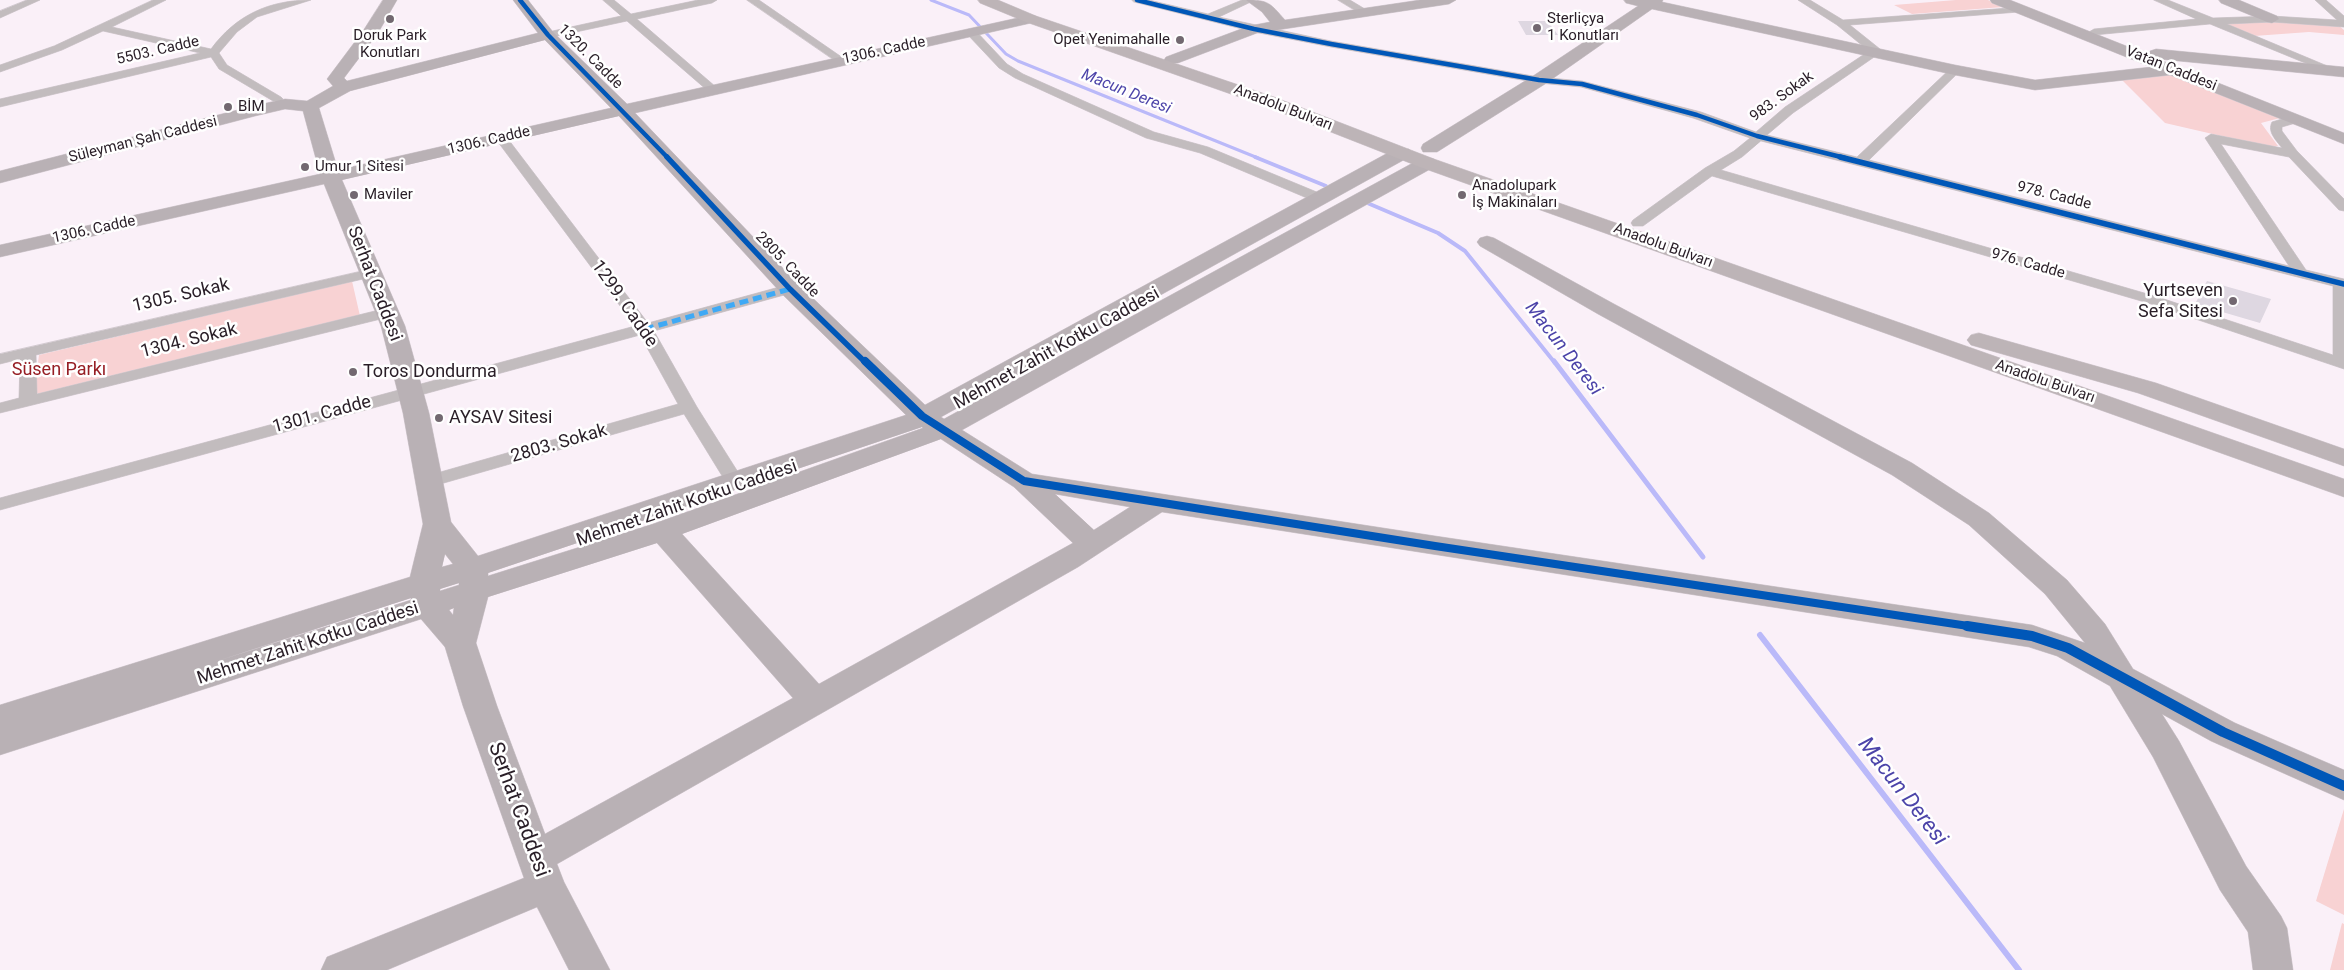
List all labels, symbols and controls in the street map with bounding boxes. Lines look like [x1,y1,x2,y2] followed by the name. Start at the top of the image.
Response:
[1547,10,1619,45] place label: Sterliçya 1 Konutları
[384,13,396,25] marker: Doruk Park Konutları
[554,21,626,93] street label: 1320. Cadde
[1531,22,1543,34] marker: Sterliçya 1 Konutları
[353,27,427,62] place label: Doruk Park Konutları
[1053,31,1170,49] place label: Opet Yenimahalle
[115,33,201,69] street label: 5503. Cadde
[841,33,927,69] street label: 1306. Cadde
[1174,34,1186,46] marker: Opet Yenimahalle
[2123,43,2219,95] street label: Vatan Caddesi
[1079,65,1173,119] water label: Macun Deresi
[1747,68,1817,126] street label: 983. Sokak
[1231,81,1335,135] street label: Anadolu Bulvarı
[238,98,265,116] place label: BİM
[222,101,234,113] marker: BİM
[67,113,219,167] street label: Süleyman Şah Caddesi
[446,123,532,159] street label: 1306. Cadde
[315,158,404,176] place label: Umur 1 Sitesi
[299,161,311,173] marker: Umur 1 Sitesi
[1472,177,1557,212] place label: Anadolupark İş Makinaları
[2015,178,2093,214] street label: 978. Cadde
[364,186,413,204] place label: Maviler
[348,189,360,201] marker: Maviler
[1456,189,1468,201] marker: Anadolupark İş Makinaları
[51,212,137,248] street label: 1306. Cadde
[1611,220,1715,272] street label: Anadolu Bulvarı
[342,223,406,345] street label: Serhat Caddesi
[751,228,823,302] street label: 2805. Cadde
[1989,245,2067,283] street label: 976. Cadde
[586,256,662,352] street label: 1299. Cadde
[131,274,231,318] street label: 1305. Sokak
[2138,280,2223,322] place label: Yurtseven Sefa Sitesi
[950,283,1164,415] street label: Mehmet Zahit Kotku Caddesi
[2227,295,2239,307] marker: Yurtseven Sefa Sitesi
[1519,298,1607,400] water label: Macun Deresi
[139,319,239,363] street label: 1304. Sokak
[1993,357,2097,407] street label: Anadolu Bulvarı
[12,359,106,381] park label: Süsen Parkı
[363,361,497,383] place label: Toros Dondurma
[347,366,359,378] marker: Toros Dondurma
[270,391,374,439] street label: 1301. Cadde
[449,407,552,429] place label: AYSAV Sitesi
[433,412,445,424] marker: AYSAV Sitesi
[509,420,609,468] street label: 2803. Sokak
[574,456,800,552] street label: Mehmet Zahit Kotku Caddesi
[194,598,422,690] street label: Mehmet Zahit Kotku Caddesi
[1852,733,1952,851] water label: Macun Deresi
[482,739,554,881] street label: Serhat Caddesi

